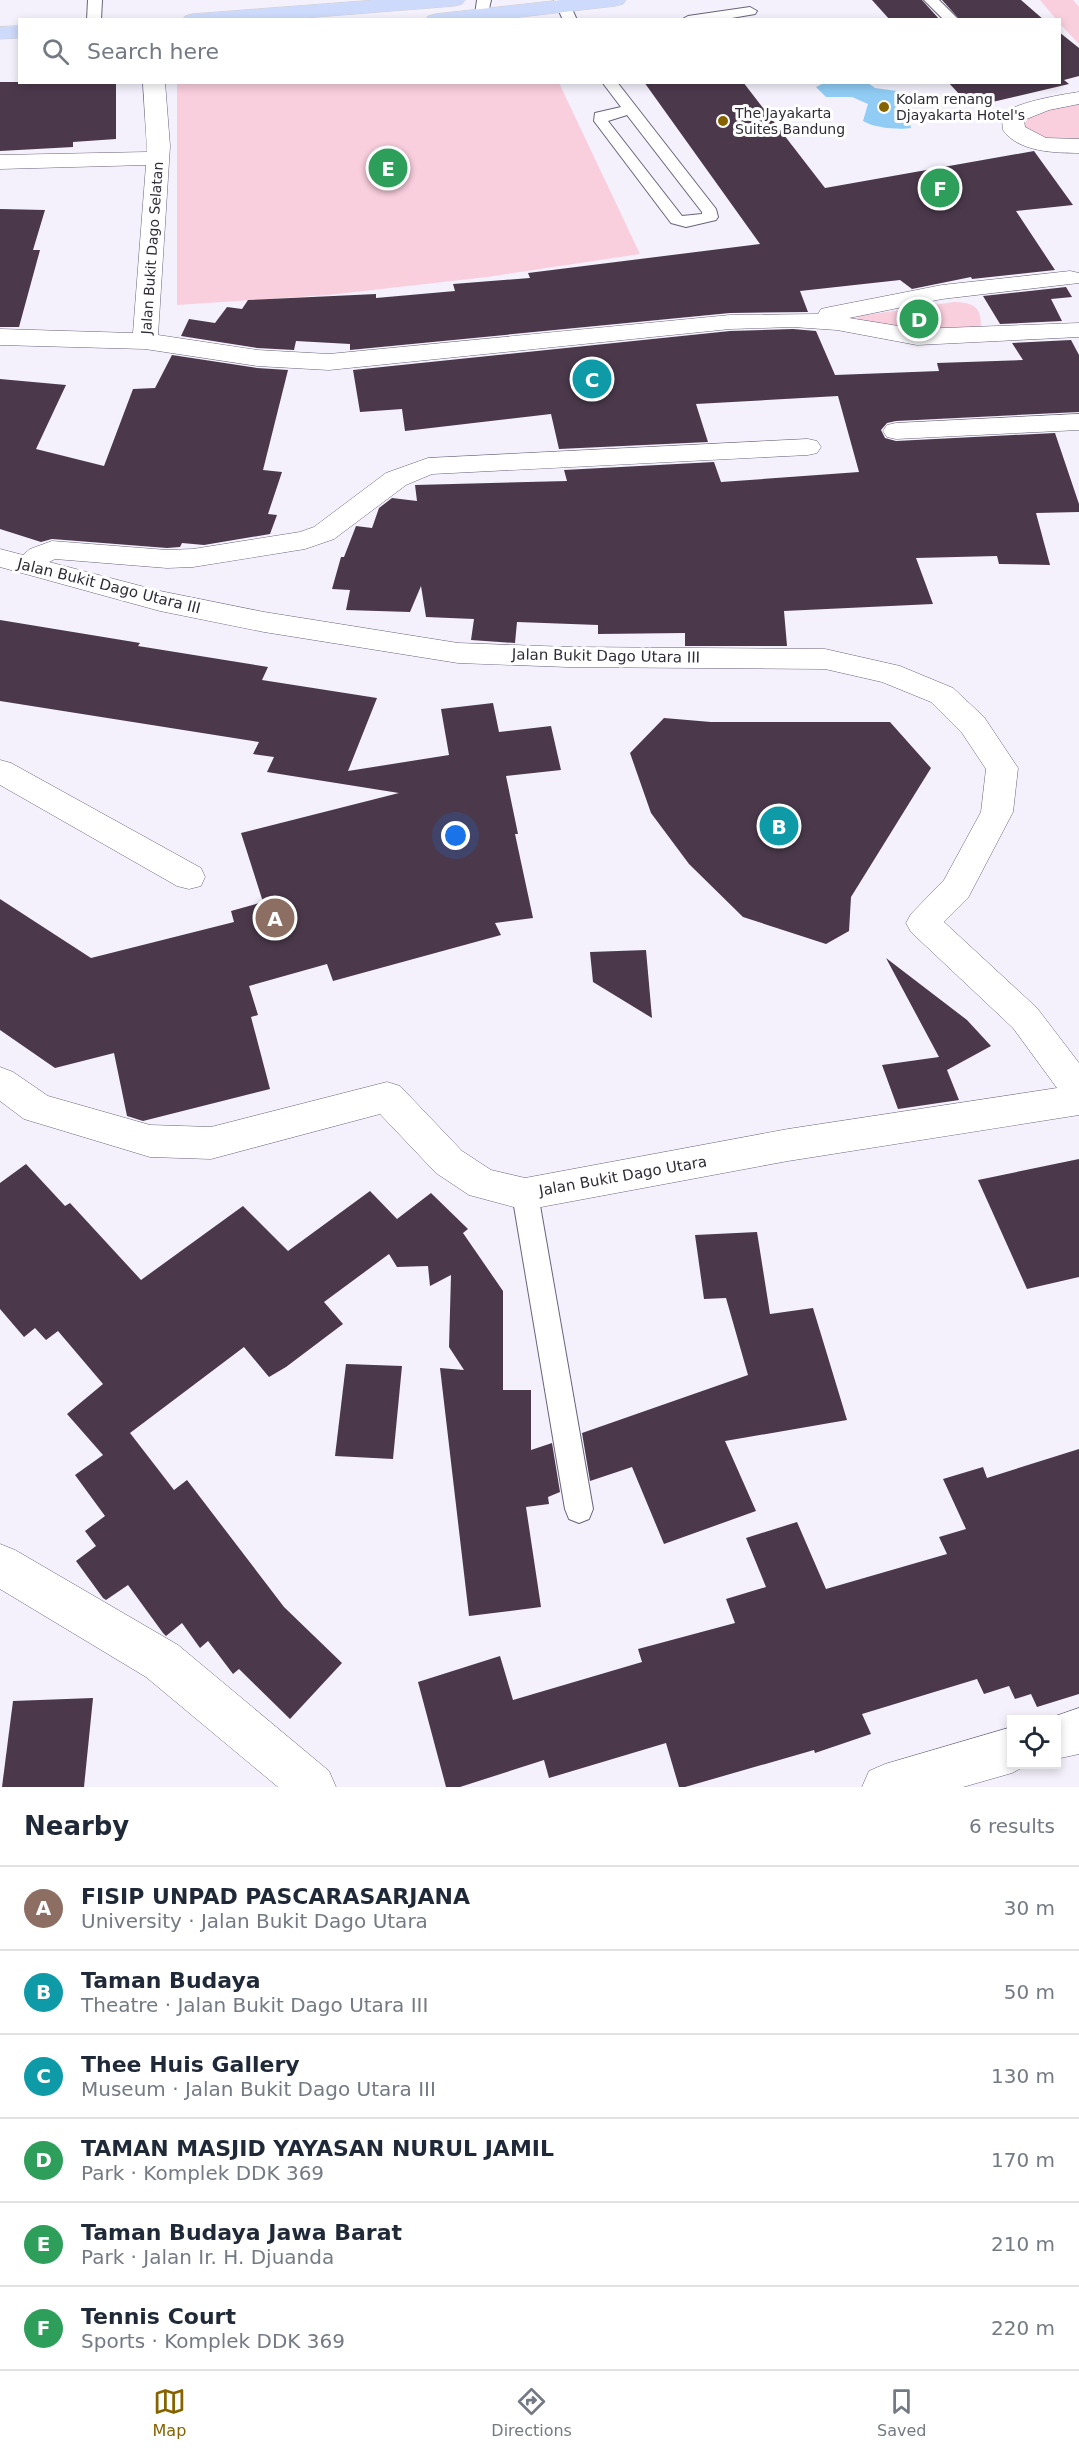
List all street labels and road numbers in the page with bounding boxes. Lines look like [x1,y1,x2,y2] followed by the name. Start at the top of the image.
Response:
[138,161,166,336] street label: Jalan Bukit Dago Selatan
[15,554,202,617] street label: Jalan Bukit Dago Utara III
[511,645,700,667] street label: Jalan Bukit Dago Utara III
[537,1152,708,1200] street label: Jalan Bukit Dago Utara

